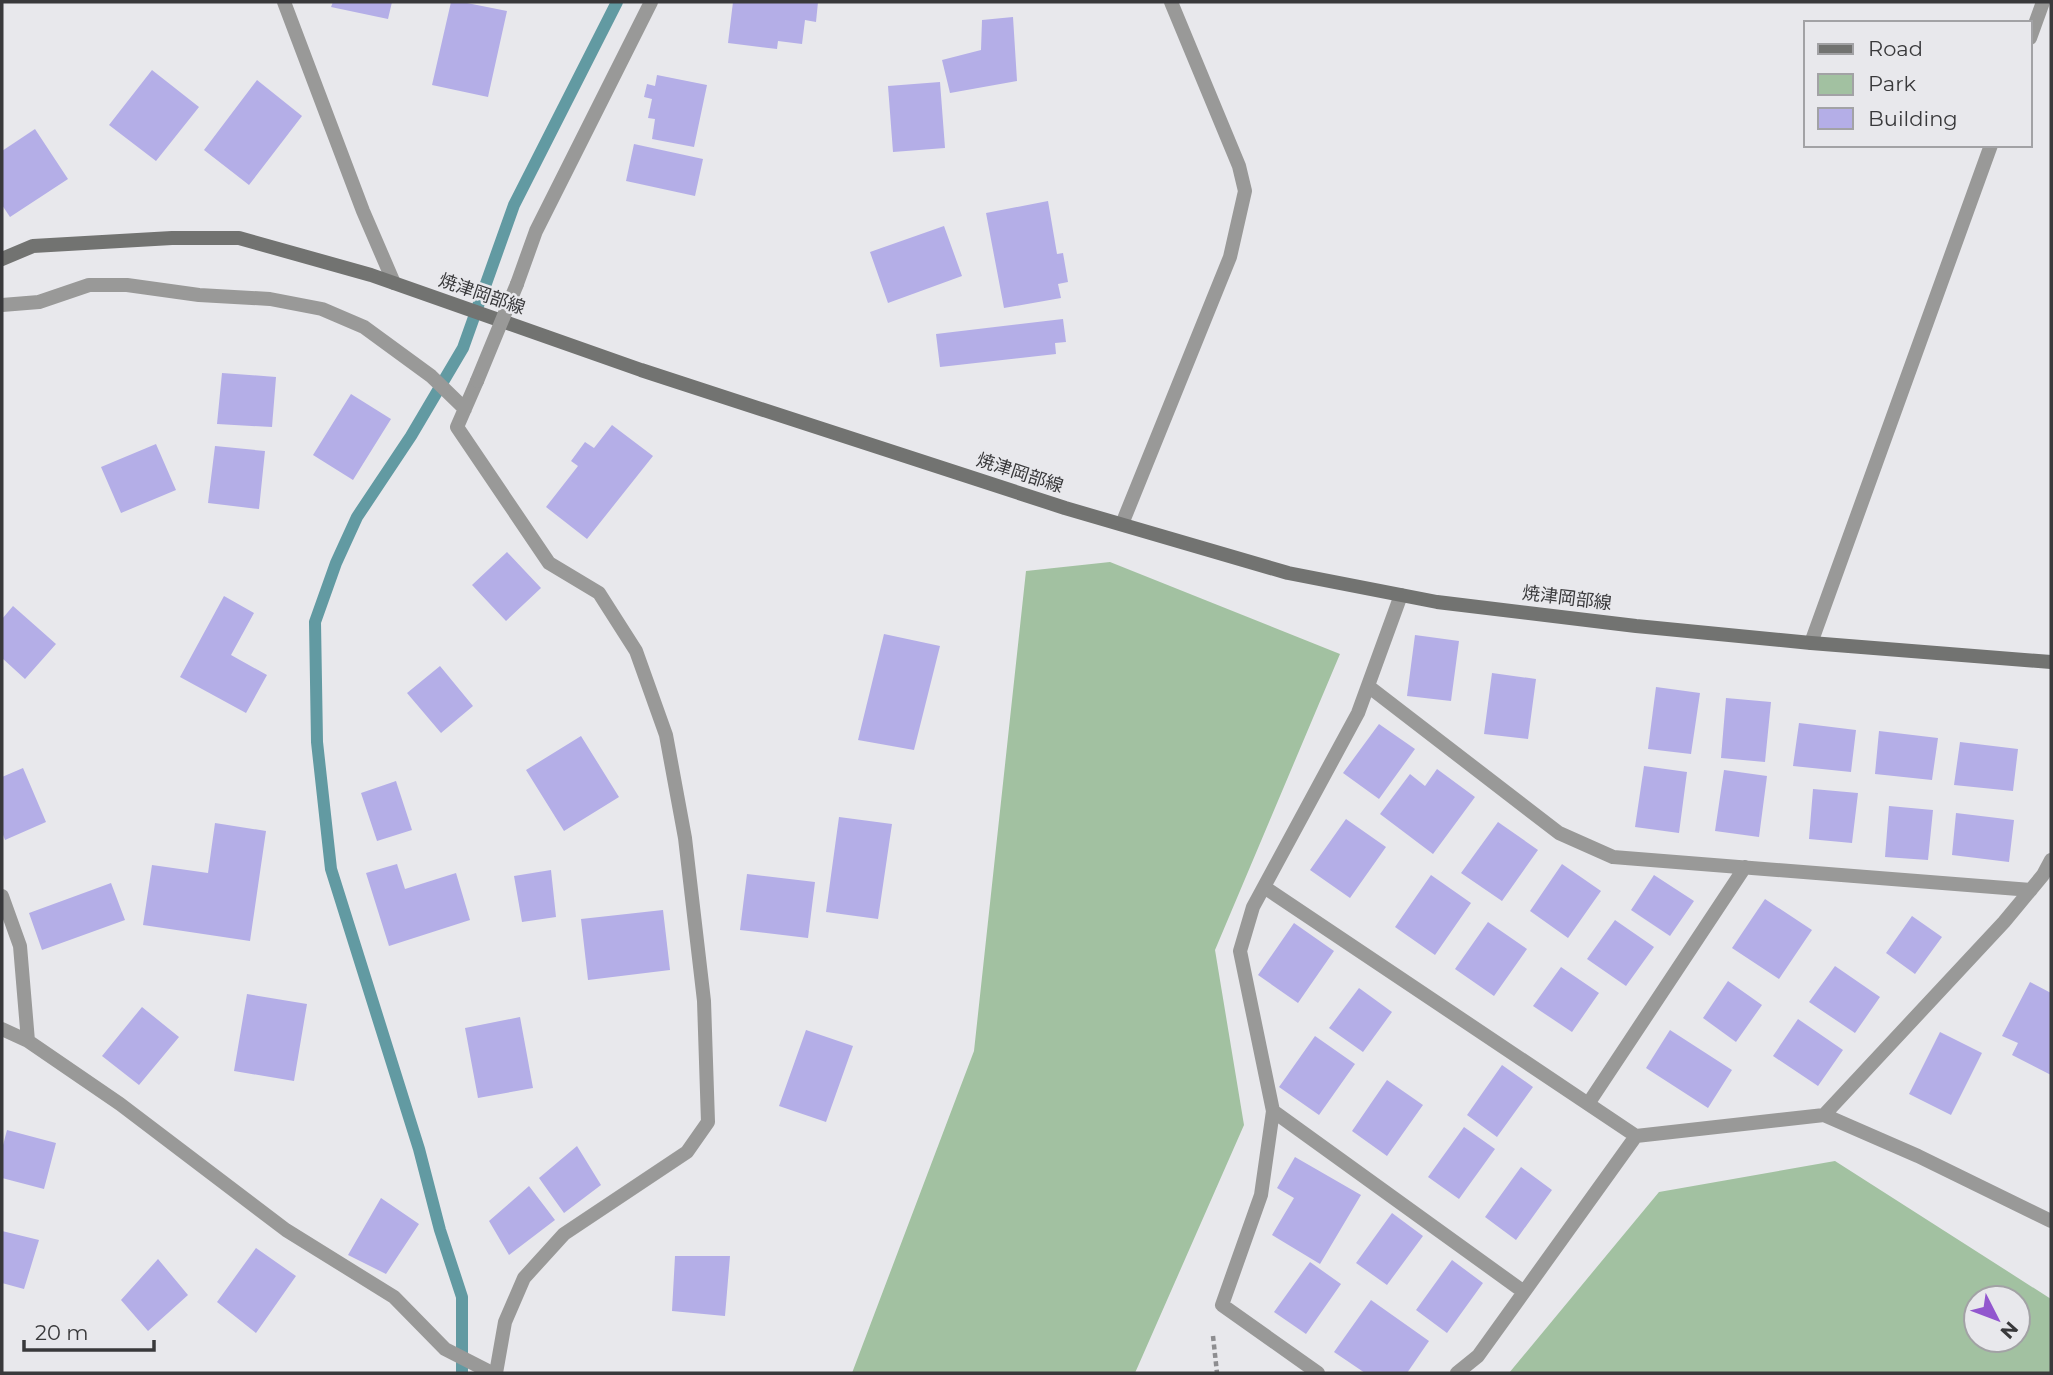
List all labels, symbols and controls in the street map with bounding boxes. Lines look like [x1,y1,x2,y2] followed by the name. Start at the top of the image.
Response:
[1804,21,2032,147] legend
[1868,36,1923,61] text: Road
[1868,71,1916,96] text: Park
[1868,106,1958,131] text: Building
[436,269,528,319] street label: 焼津岡部線
[974,449,1066,497] street label: 焼津岡部線
[1521,582,1613,614] street label: 焼津岡部線
[1962,1284,2032,1354] north arrow
[24,1308,154,1352] scale bar
[1996,1317,2023,1343] text: N
[35,1320,89,1345] text: 20 m

